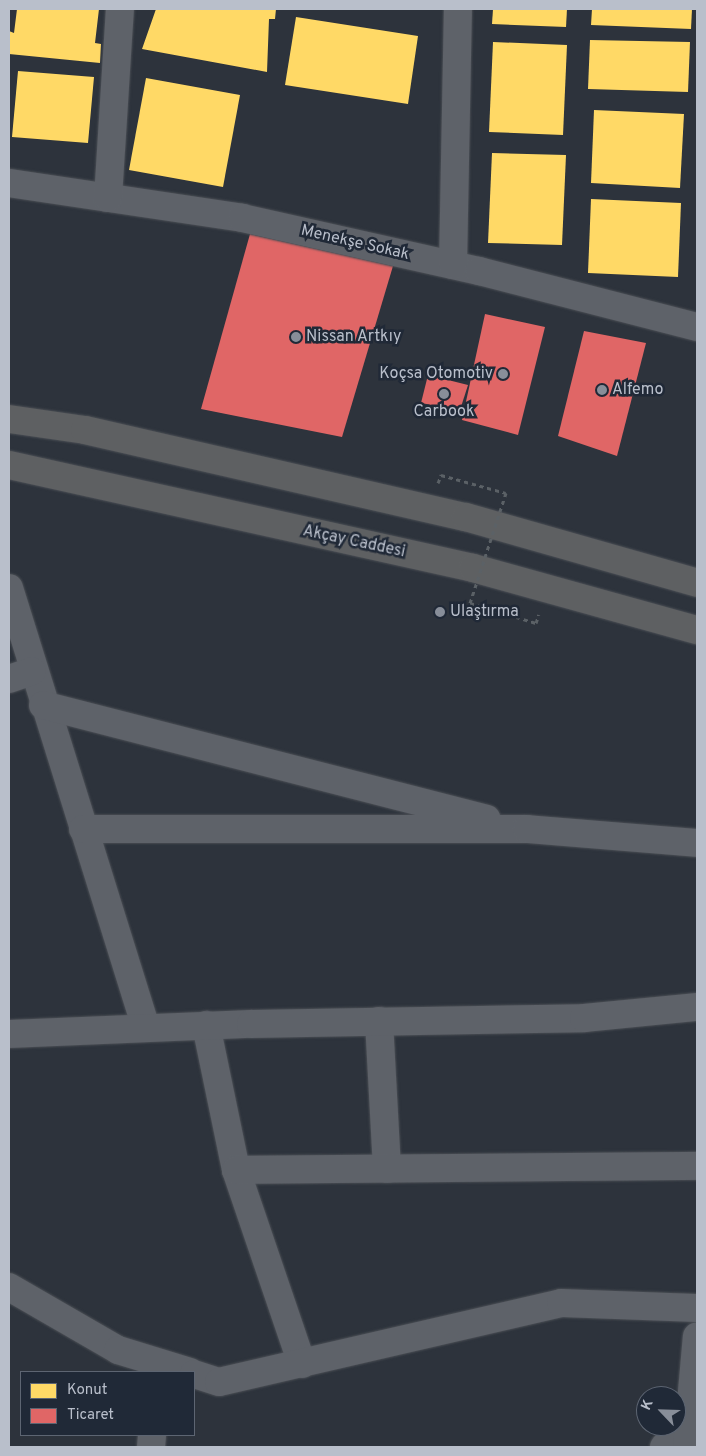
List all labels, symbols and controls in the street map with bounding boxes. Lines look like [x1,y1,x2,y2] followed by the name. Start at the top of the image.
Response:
[299,221,411,265] street label: Menekşe Sokak
[306,327,402,347] place label: Nissan Artkıy
[290,331,302,343] marker: Nissan Artkıy
[379,364,493,384] place label: Koçsa Otomotiv
[497,368,509,380] marker: Koçsa Otomotiv
[612,380,663,400] place label: Alfemo
[596,384,608,396] marker: Alfemo
[438,388,450,400] marker: Carbook
[414,402,474,422] place label: Carbook
[301,522,407,562] street label: Akçay Caddesi
[450,602,519,622] place label: Ulaştırma
[434,606,446,618] marker: Ulaştırma
[20,1371,195,1436] legend
[67,1381,107,1400] text: Konut
[636,1386,686,1436] north arrow
[638,1397,658,1413] text: K
[67,1406,114,1425] text: Ticaret

